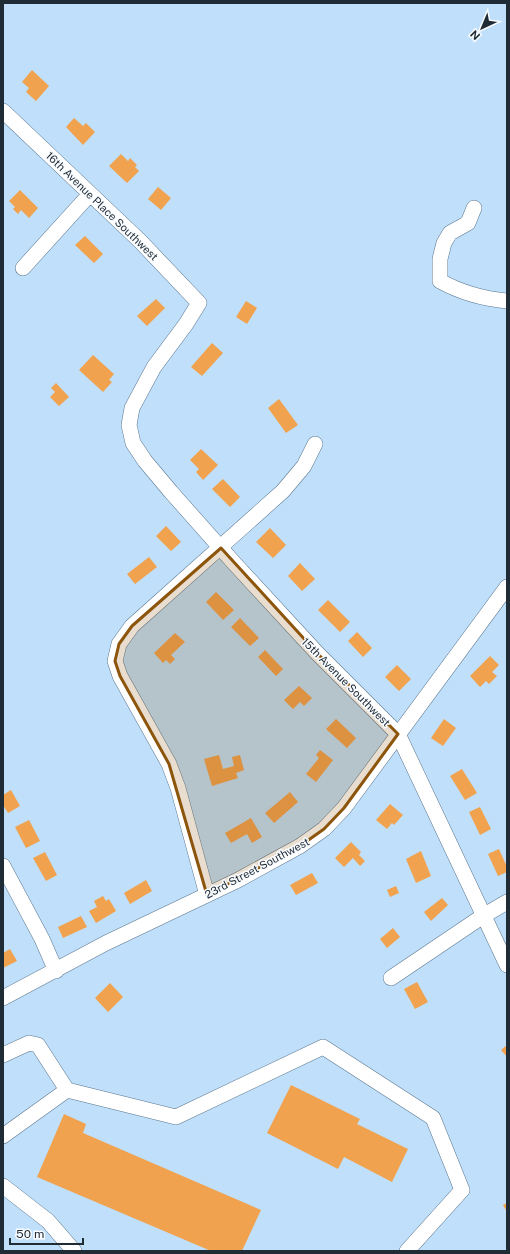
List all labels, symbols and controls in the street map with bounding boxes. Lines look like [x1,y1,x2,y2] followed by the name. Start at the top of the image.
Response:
[462,8,502,48] north arrow
[468,28,482,42] text: N
[44,149,160,263] street label: 16th Avenue Place Southwest
[299,635,393,729] street label: 15th Avenue Southwest
[203,835,311,901] street label: 23rd Street Southwest
[10,1220,83,1246] scale bar
[16,1227,44,1241] text: 50 m

